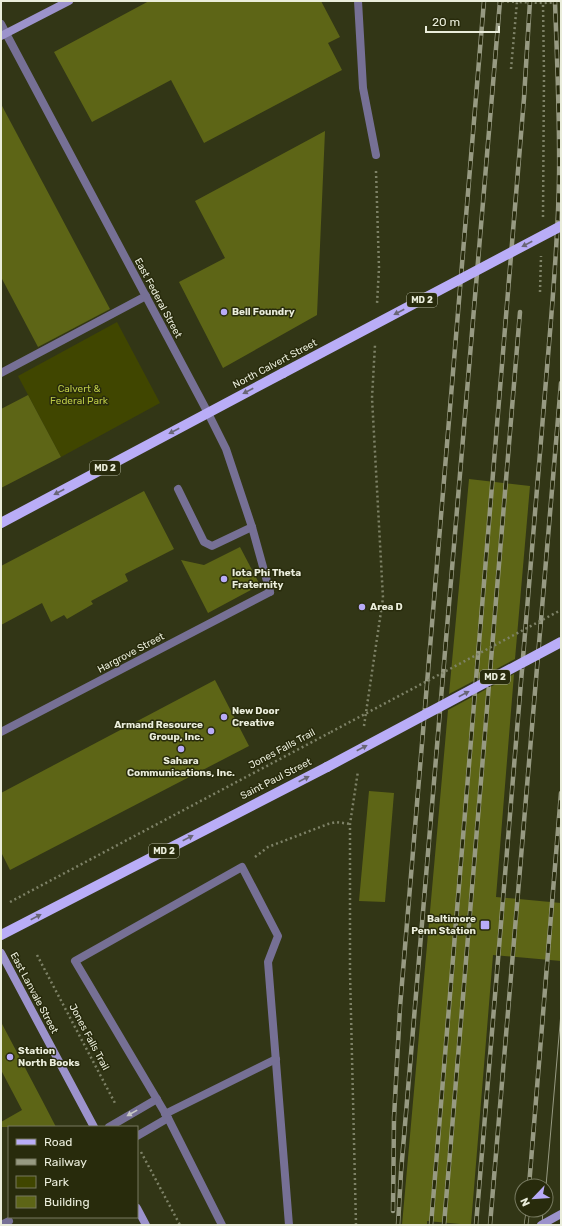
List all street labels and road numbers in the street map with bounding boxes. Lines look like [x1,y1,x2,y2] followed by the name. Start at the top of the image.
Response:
[132,256,184,340] street label: East Federal Street
[407,293,437,307] road number: MD 2
[231,337,319,391] street label: North Calvert Street
[90,461,120,475] road number: MD 2
[96,630,167,676] street label: Hargrove Street
[480,670,510,684] road number: MD 2
[247,726,317,772] street label: Jones Falls Trail
[238,756,314,802] street label: Saint Paul Street
[149,844,179,858] road number: MD 2
[7,950,61,1036] street label: East Lanvale Street
[66,1002,112,1072] street label: Jones Falls Trail

